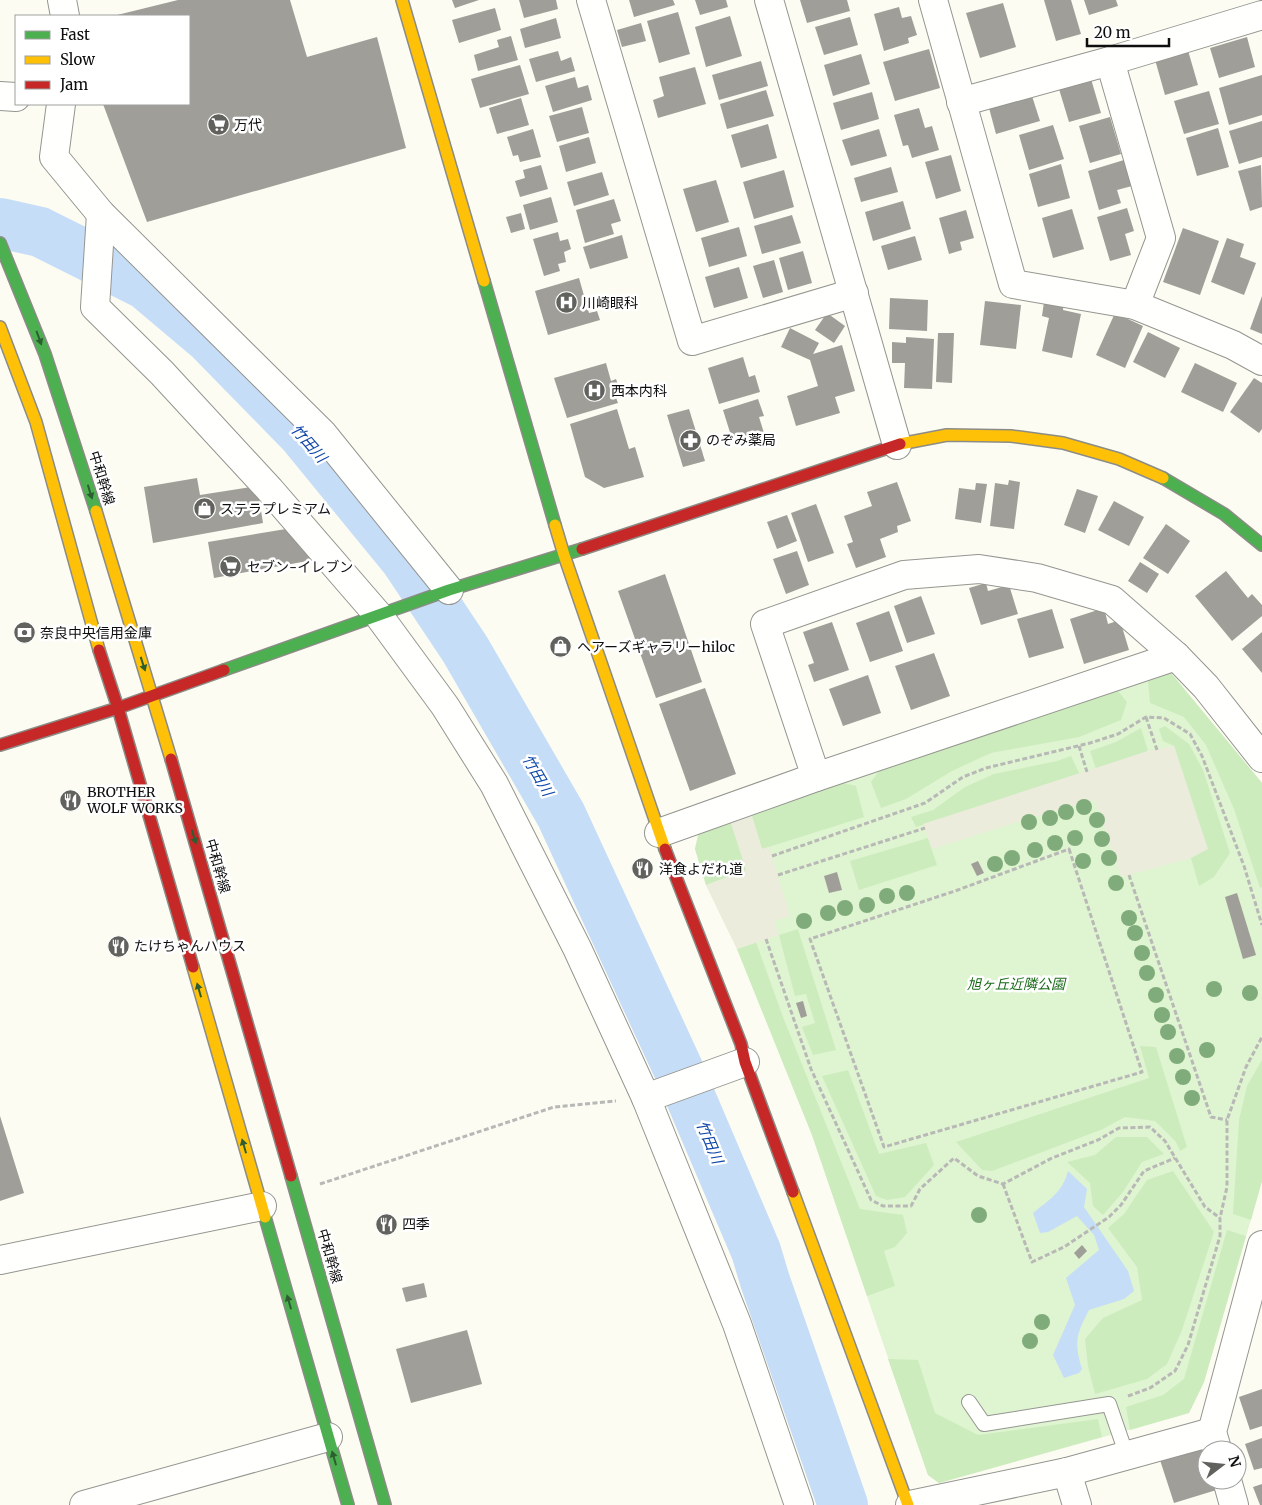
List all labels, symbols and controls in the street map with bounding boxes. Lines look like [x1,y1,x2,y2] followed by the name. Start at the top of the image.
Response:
[15,15,190,105] legend
[1087,15,1170,47] scale bar
[1094,23,1131,42] text: 20 m
[60,25,90,44] text: Fast
[60,50,95,69] text: Slow
[59,75,88,94] text: Jam
[206,113,230,137] supermarket icon: 万代
[234,116,262,134] place label: 万代
[554,291,578,315] hospital icon: 川崎眼科
[582,294,638,312] place label: 川崎眼科
[35,331,43,346] one-way arrow
[583,379,607,403] hospital icon: 西本内科
[611,382,667,400] place label: 西本内科
[287,420,332,468] water label: 竹田川
[678,428,702,452] pharmacy icon: のぞみ薬局
[706,431,776,449] place label: のぞみ薬局
[85,449,119,507] street label: 中和幹線
[87,485,95,500] one-way arrow
[192,497,216,521] shop icon: ステラプレミアム
[220,500,331,518] place label: ステラプレミアム
[219,555,243,579] supermarket icon: セブン-イレブン
[247,558,353,576] place label: セブン-イレブン
[12,621,36,645] bank icon: 奈良中央信用金庫
[40,624,152,642] place label: 奈良中央信用金庫
[549,635,573,659] shop icon: ヘアーズギャラリーhiloc
[577,638,735,656] place label: ヘアーズギャラリーhiloc
[140,657,147,672] one-way arrow
[519,751,558,801] water label: 竹田川
[86,783,183,817] place label: BROTHER WOLF WORKS
[59,788,83,812] restaurant icon: BROTHER WOLF WORKS
[190,830,198,845] one-way arrow
[202,837,234,895] street label: 中和幹線
[631,857,655,881] restaurant icon: 洋食よだれ道
[659,860,743,878] place label: 洋食よだれ道
[106,934,130,958] restaurant icon: たけちゃんハウス
[134,937,246,955] place label: たけちゃんハウス
[967,975,1067,993] park label: 旭ヶ丘近隣公園
[195,982,203,997] one-way arrow
[692,1118,728,1168] water label: 竹田川
[240,1138,248,1153] one-way arrow
[374,1212,398,1236] restaurant icon: 四季
[402,1215,430,1233] place label: 四季
[314,1227,346,1285] street label: 中和幹線
[285,1294,293,1309] one-way arrow
[1197,1440,1247,1490] north arrow
[330,1451,338,1466] one-way arrow
[1224,1454,1245,1469] text: N

